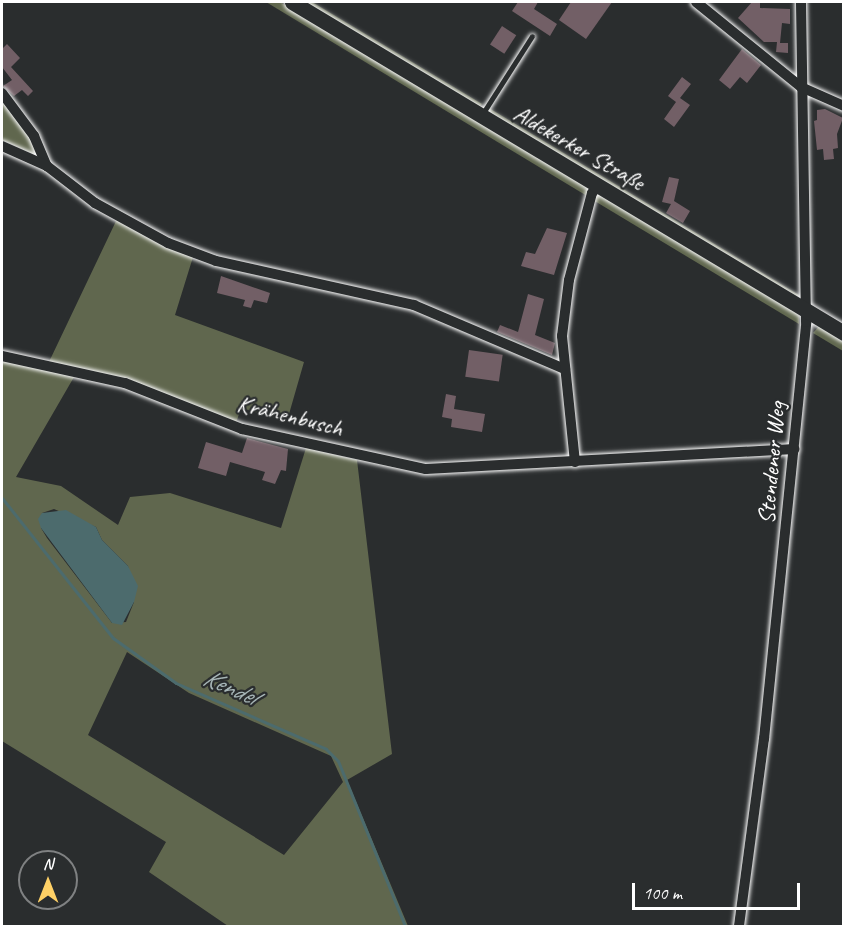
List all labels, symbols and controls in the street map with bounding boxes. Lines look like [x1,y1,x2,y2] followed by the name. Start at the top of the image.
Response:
[509,99,649,197] street label: Aldekerker Straße
[234,389,346,443] street label: Krähenbusch
[752,401,792,525] street label: Stendener Weg
[199,662,261,712] water label: Kendel
[18,850,78,910] north arrow
[43,854,53,874] text: N
[635,871,803,909] scale bar
[643,882,682,904] text: 100 m

